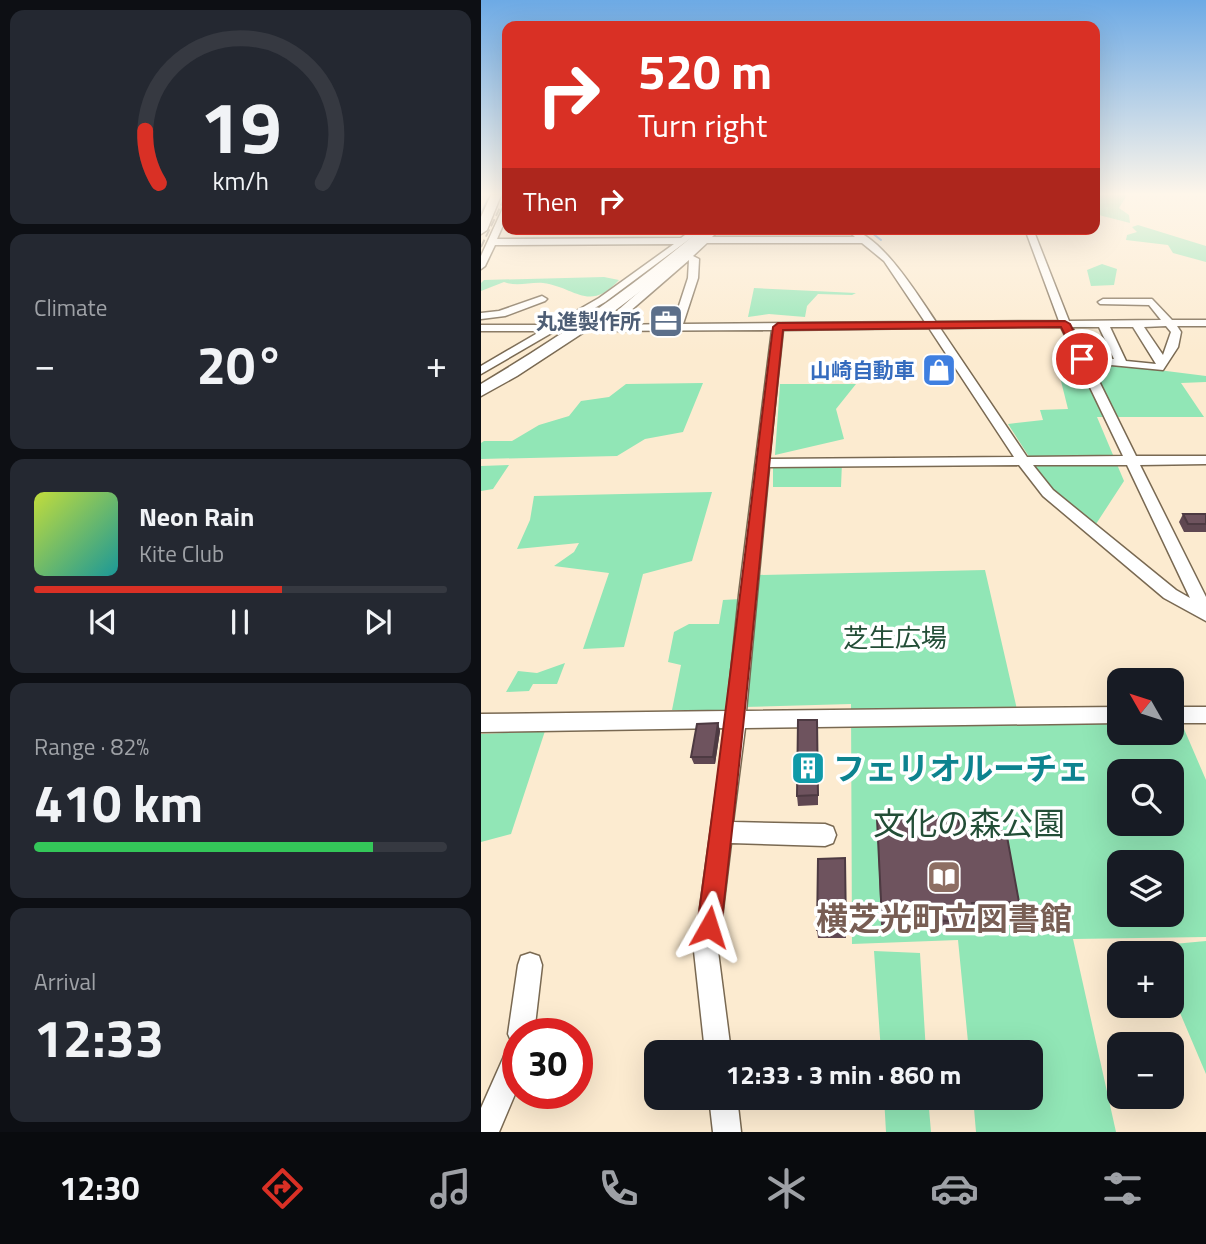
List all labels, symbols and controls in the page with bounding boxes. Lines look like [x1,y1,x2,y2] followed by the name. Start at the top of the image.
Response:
[638,33,772,108] text: 520 m
[523,49,614,140] icon: right
[200,72,281,182] text: 19
[638,101,767,149] text: Turn right
[212,162,269,200] text: km/h
[523,182,578,221] text: Then
[592,182,630,220] icon: right
[34,290,107,325] text: Climate
[647,302,685,340] office icon: 丸進製作所
[536,305,641,337] place label: 丸進製作所
[197,325,284,404] text: 20°
[1052,329,1112,389] pin
[34,335,55,393] text: −
[426,335,447,393] text: +
[1063,340,1101,378] icon: arrive
[920,351,958,389] shop icon: 山崎自動車
[810,354,915,386] place label: 山崎自動車
[139,497,254,536] text: Neon Rain
[139,536,224,571] text: Kite Club
[84,603,122,641] icon: previous
[221,603,259,641] icon: pause
[359,603,397,641] icon: next
[843,618,947,657] park label: 芝生広場
[1107,668,1185,746] north arrow
[1107,668,1184,1109] map controls
[34,729,149,764] text: Range · 82%
[833,744,1089,792] place label: フェリオルーチェ
[789,749,827,787] building icon: フェリオルーチェ
[1107,759,1184,836] button: search
[34,763,203,842] text: 410 km
[873,799,1065,847] park label: 文化の森公園
[1107,850,1184,927] button: layers
[925,858,963,896] library icon: 横芝光町立図書館
[672,890,746,964] position arrow
[816,894,1072,942] place label: 横芝光町立図書館
[1107,941,1184,1018] button: +
[34,964,96,999] text: Arrival
[34,998,164,1077] text: 12:33
[502,1018,593,1109] speed limit sign: 30
[1107,1032,1184,1109] button: −
[726,1055,961,1094] text: 12:33 · 3 min · 860 m
[59,1164,139,1212] text: 12:30
[258,1164,307,1213] icon: directions
[426,1164,475,1213] icon: music
[594,1164,643,1213] icon: phone
[762,1164,811,1213] icon: climate
[930,1164,979,1213] icon: car
[1098,1164,1147,1213] icon: filters

